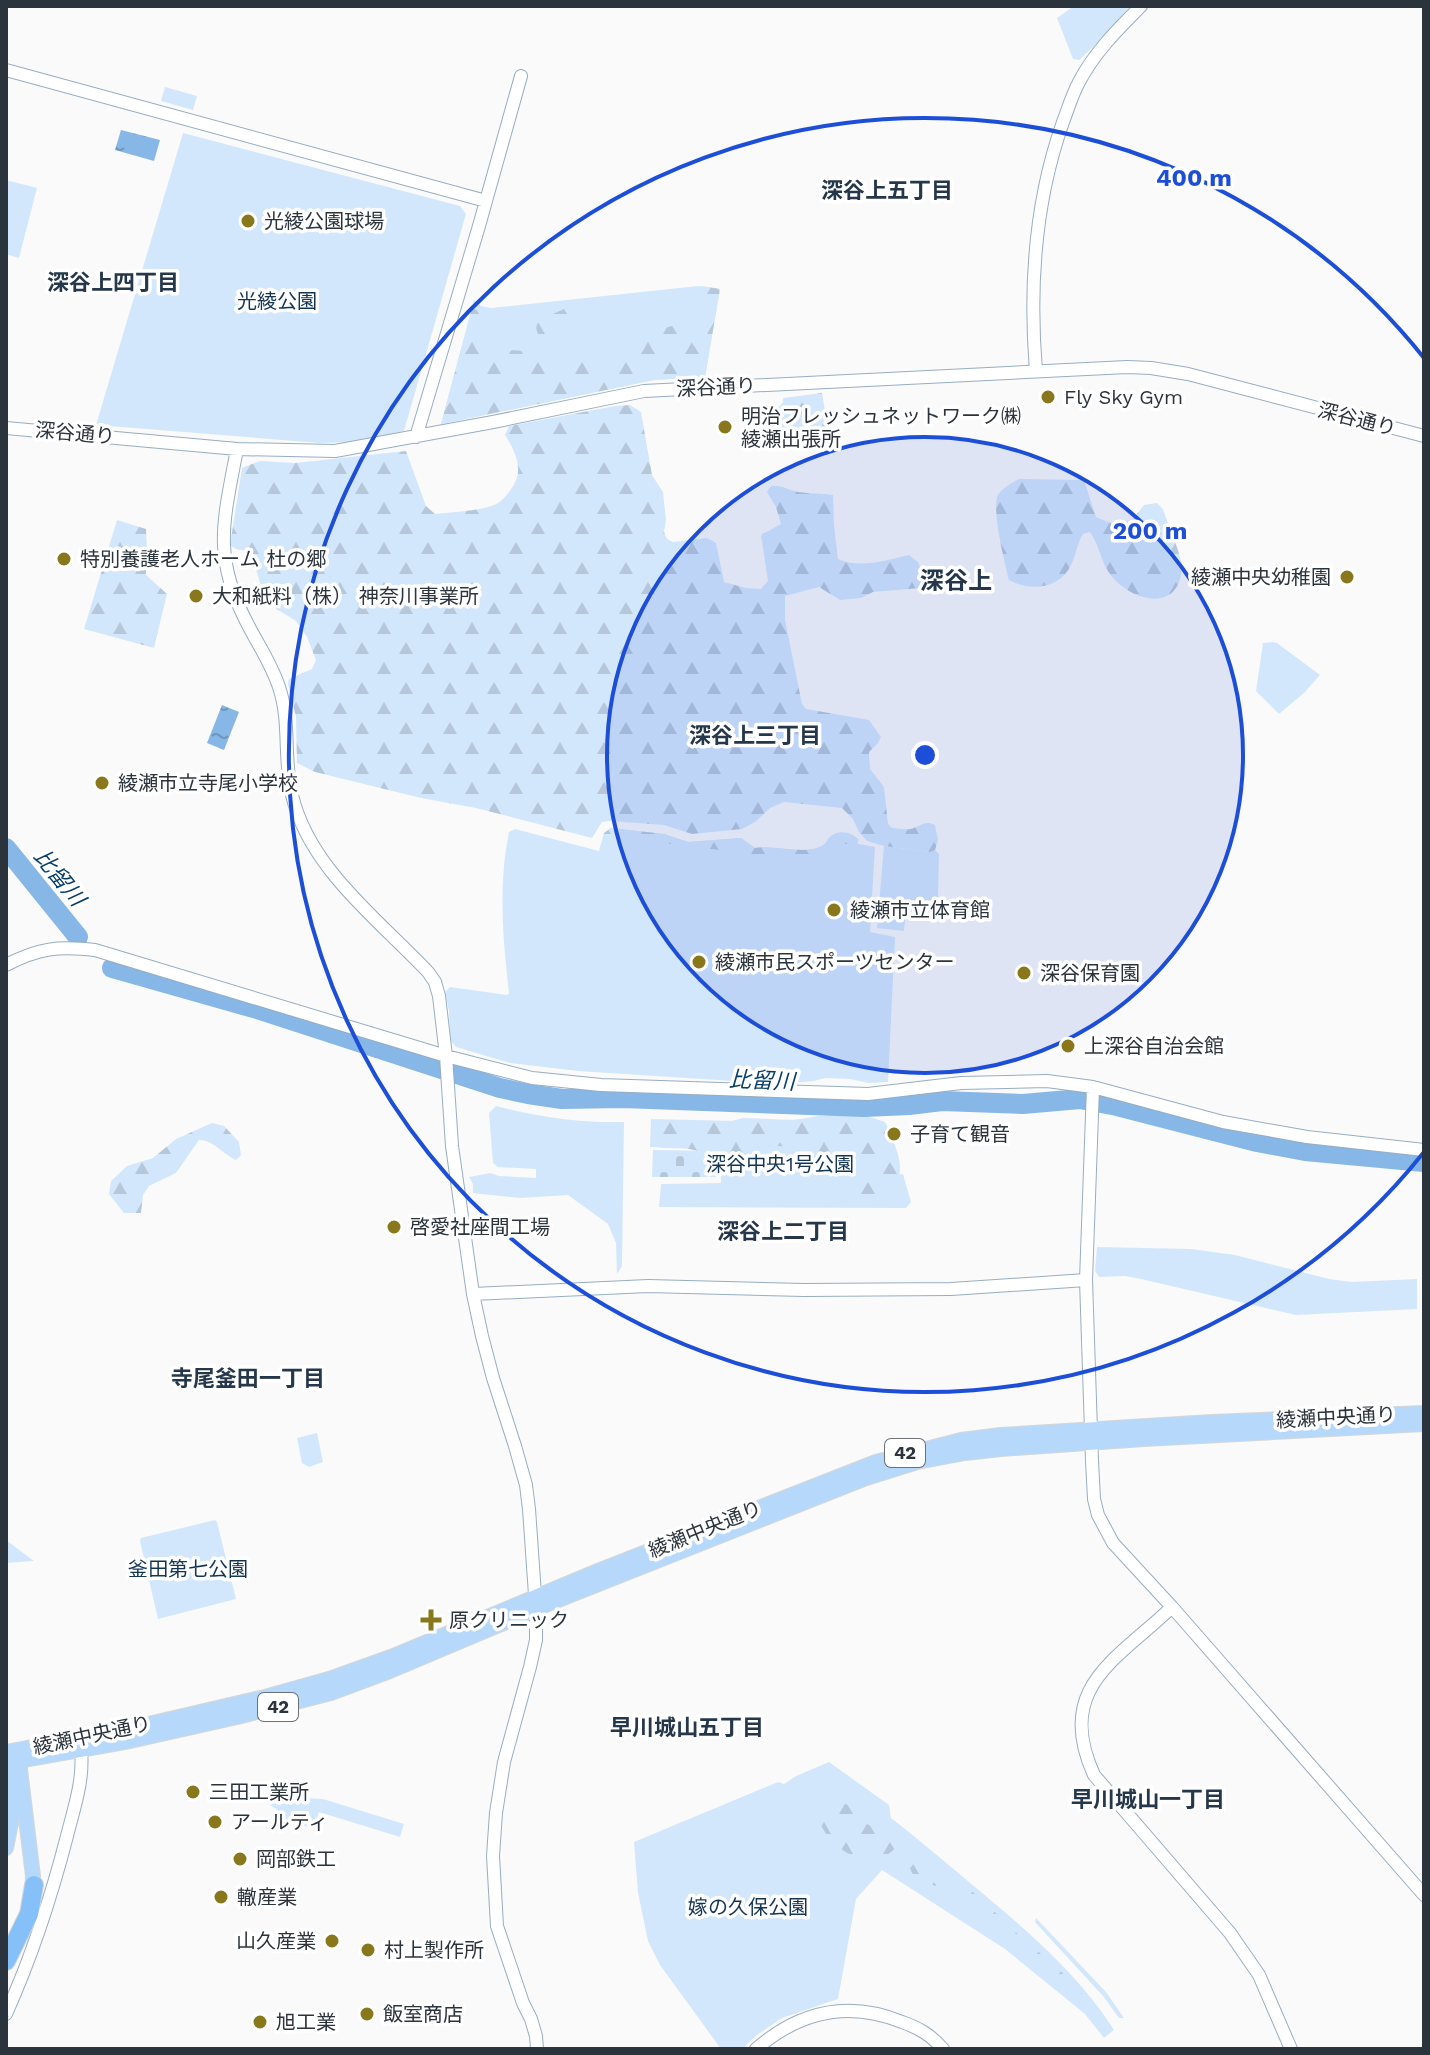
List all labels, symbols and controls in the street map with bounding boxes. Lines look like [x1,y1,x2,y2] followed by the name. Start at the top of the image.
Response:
[1156,164,1232,192] text: 400 m
[821,178,953,203] district label: 深谷上五丁目
[264,209,384,233] place label: 光綾公園球場
[239,212,257,230] marker: 光綾公園球場
[47,270,179,295] district label: 深谷上四丁目
[237,289,317,313] park label: 光綾公園
[675,373,757,401] street label: 深谷通り
[1064,385,1183,409] place label: Fly Sky Gym
[1039,388,1057,406] marker: Fly Sky Gym
[1315,398,1399,440] street label: 深谷通り
[741,404,1021,451] place label: 明治フレッシュネットワーク㈱ 綾瀬出張所
[34,418,116,448] street label: 深谷通り
[716,418,734,436] marker: 明治フレッシュネットワーク㈱ 綾瀬出張所
[1113,517,1187,545] text: 200 m
[80,547,326,571] place label: 特別養護老人ホーム 杜の郷
[55,550,73,568] marker: 特別養護老人ホーム 杜の郷
[1191,565,1331,589] place label: 綾瀬中央幼稚園
[920,567,992,595] district label: 深谷上
[1338,568,1356,586] marker: 綾瀬中央幼稚園
[212,584,479,608] place label: 大和紙料（株） 神奈川事業所
[187,587,205,605] marker: 大和紙料（株） 神奈川事業所
[689,723,821,748] district label: 深谷上三丁目
[911,741,939,769] centre of rings
[118,771,298,795] place label: 綾瀬市立寺尾小学校
[93,774,111,792] marker: 綾瀬市立寺尾小学校
[29,844,91,912] water label: 比留川
[850,898,990,922] place label: 綾瀬市立体育館
[825,901,843,919] marker: 綾瀬市立体育館
[715,950,955,974] place label: 綾瀬市民スポーツセンター
[690,953,708,971] marker: 綾瀬市民スポーツセンター
[1040,961,1140,985] place label: 深谷保育園
[1015,964,1033,982] marker: 深谷保育園
[1084,1034,1224,1058] place label: 上深谷自治会館
[1059,1037,1077,1055] marker: 上深谷自治会館
[729,1067,797,1094] water label: 比留川
[910,1122,1010,1146] place label: 子育て観音
[885,1125,903,1143] marker: 子育て観音
[706,1152,854,1176] park label: 深谷中央1号公園
[410,1215,550,1239] place label: 啓愛社座間工場
[385,1218,403,1236] marker: 啓愛社座間工場
[717,1219,849,1244] district label: 深谷上二丁目
[171,1366,325,1391] district label: 寺尾釜田一丁目
[1275,1402,1397,1432] street label: 綾瀬中央通り
[885,1439,925,1467] road number: 42
[645,1495,765,1563] street label: 綾瀬中央通り
[128,1557,248,1581] park label: 釜田第七公園
[449,1608,569,1632] place label: 原クリニック
[420,1609,442,1631] marker: 原クリニック
[258,1693,298,1721] road number: 42
[31,1711,153,1759] street label: 綾瀬中央通り
[610,1715,764,1740] district label: 早川城山五丁目
[209,1780,309,1804] place label: 三田工業所
[184,1783,202,1801] marker: 三田工業所
[1071,1787,1225,1812] district label: 早川城山一丁目
[231,1810,329,1834] place label: アールティ
[206,1813,224,1831] marker: アールティ
[256,1847,336,1871] place label: 岡部鉄工
[231,1850,249,1868] marker: 岡部鉄工
[237,1885,297,1909] place label: 轍産業
[212,1888,230,1906] marker: 轍産業
[688,1895,808,1919] park label: 嫁の久保公園
[236,1929,316,1953] place label: 山久産業
[323,1932,341,1950] marker: 山久産業
[384,1938,484,1962] place label: 村上製作所
[359,1941,377,1959] marker: 村上製作所
[383,2002,463,2026] place label: 飯室商店
[358,2005,376,2023] marker: 飯室商店
[276,2010,336,2034] place label: 旭工業
[251,2013,269,2031] marker: 旭工業

